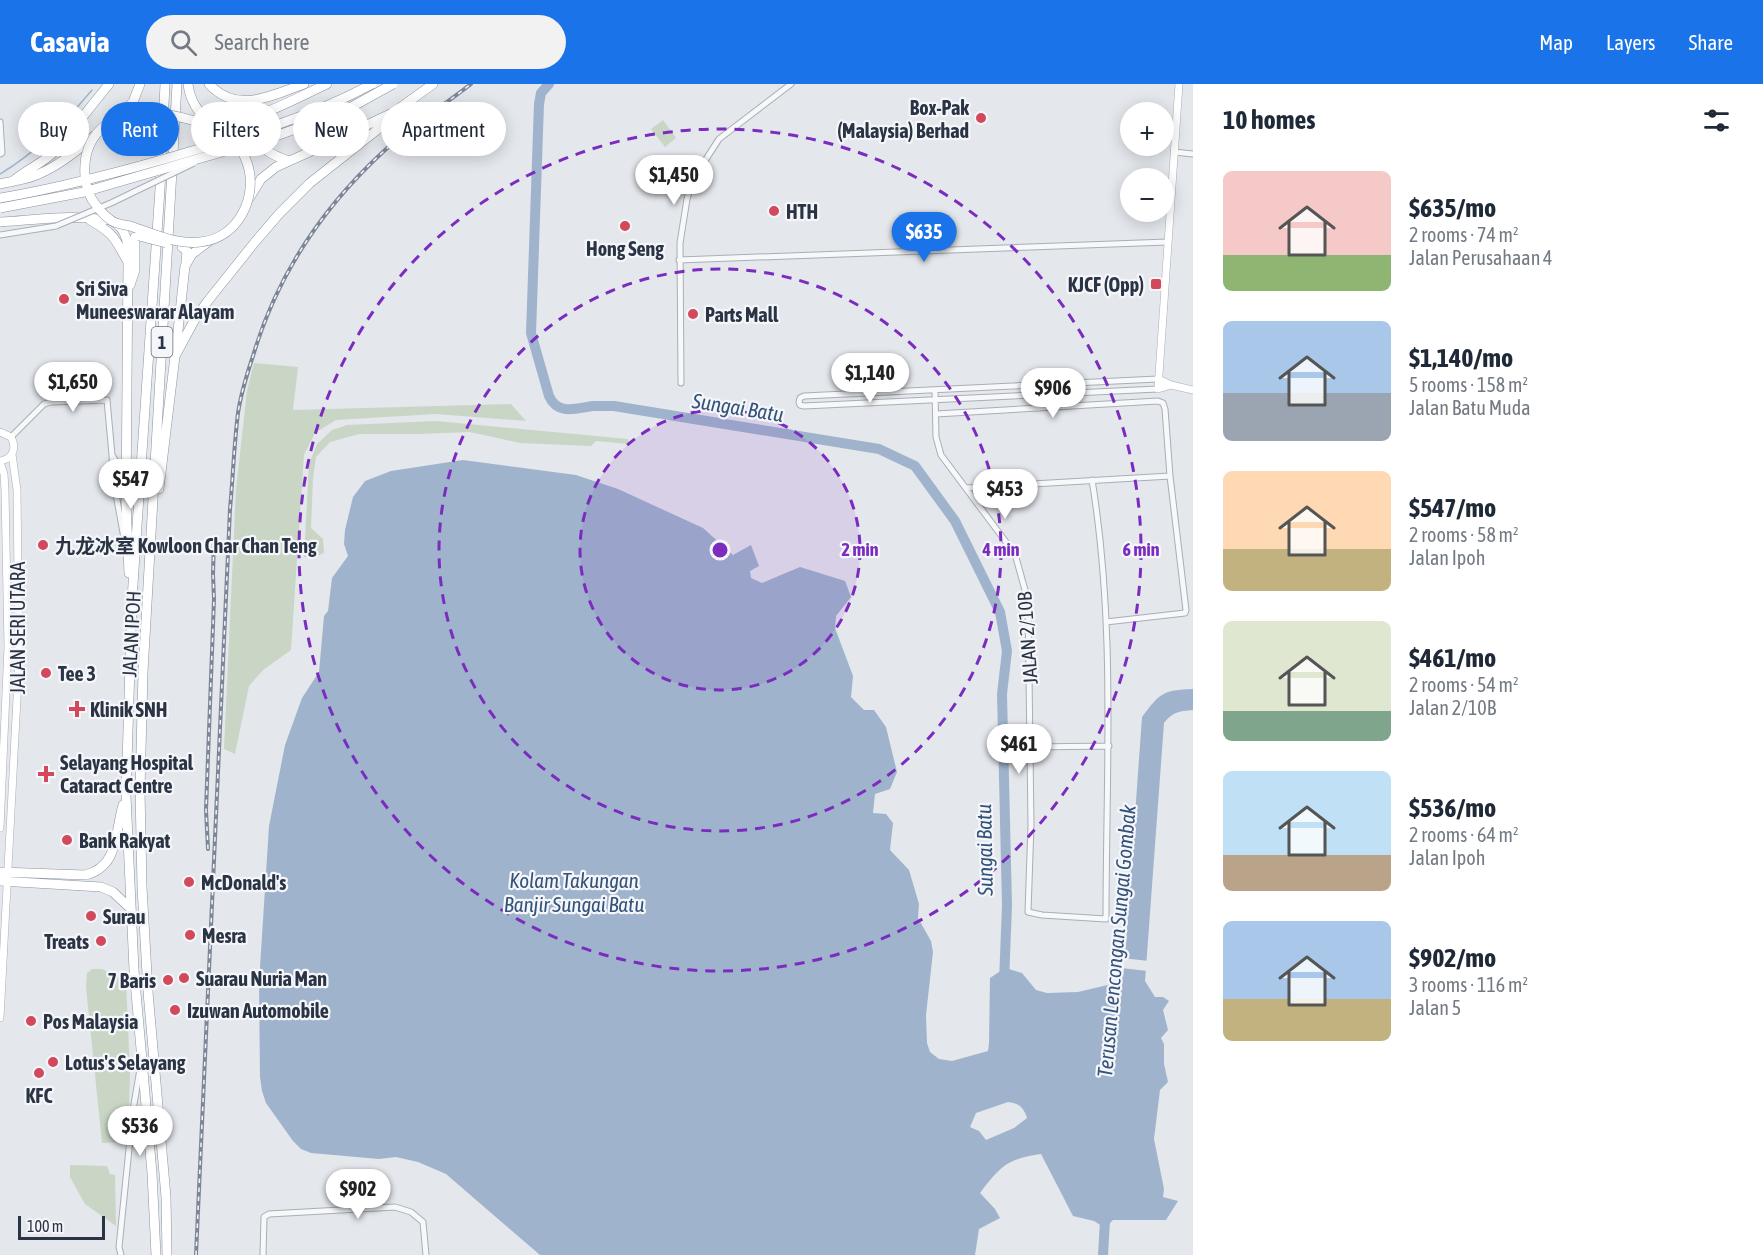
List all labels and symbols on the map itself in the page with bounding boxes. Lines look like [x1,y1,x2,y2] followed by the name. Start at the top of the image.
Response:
[837,96,969,142] place label: Box-Pak (Malaysia) Berhad
[974,111,988,125] marker: Box-Pak (Malaysia) Berhad
[625,155,723,206] pin: $1,450
[786,200,818,223] place label: HTH
[767,204,781,218] marker: HTH
[888,212,960,263] pin: $635
[618,219,632,233] marker: Hong Seng
[586,237,664,260] place label: Hong Seng
[1068,273,1144,296] place label: KJCF (Opp)
[76,277,235,323] place label: Sri Siva Muneeswarar Alayam
[1149,277,1163,291] marker: KJCF (Opp)
[57,292,71,306] marker: Sri Siva Muneeswarar Alayam
[705,303,779,326] place label: Parts Mall
[686,307,700,321] marker: Parts Mall
[152,327,172,357] road number: 1
[821,353,919,404] pin: $1,140
[24,362,122,413] pin: $1,650
[1017,368,1089,419] pin: $906
[690,388,785,426] water label: Sungai Batu
[95,459,167,510] pin: $547
[969,469,1041,520] pin: $453
[55,534,317,557] place label: 九龙冰室 Kowloon Char Chan Teng
[36,538,50,552] marker: 九龙冰室 Kowloon Char Chan Teng
[842,539,879,560] text: 2 min
[982,539,1020,560] text: 4 min
[1123,539,1160,560] text: 6 min
[710,540,730,560] centre of rings
[6,562,29,694] street label: JALAN SERI UTARA
[117,590,145,678] street label: JALAN IPOH
[1012,590,1042,685] street label: JALAN 2/10B
[58,662,96,685] place label: Tee 3
[39,666,53,680] marker: Tee 3
[90,698,167,721] place label: Klinik SNH
[68,700,86,718] marker: Klinik SNH
[983,724,1055,775] pin: $461
[60,751,194,797] place label: Selayang Hospital Cataract Centre
[37,765,55,783] marker: Selayang Hospital Cataract Centre
[1092,803,1140,1078] water label: Terusan Lencongan Sungai Gombak
[971,804,997,897] water label: Sungai Batu
[79,829,170,852] place label: Bank Rakyat
[60,833,74,847] marker: Bank Rakyat
[504,868,644,916] water label: Kolam Takungan Banjir Sungai Batu
[201,871,286,894] place label: McDonald's
[182,875,196,889] marker: McDonald's
[103,905,146,928] place label: Surau
[84,909,98,923] marker: Surau
[202,924,246,947] place label: Mesra
[183,928,197,942] marker: Mesra
[44,930,89,953] place label: Treats
[94,934,108,948] marker: Treats
[196,967,327,990] place label: Suarau Nuria Man
[108,969,156,992] place label: 7 Baris
[177,971,191,985] marker: Suarau Nuria Man
[161,973,175,987] marker: 7 Baris
[187,999,329,1022] place label: Izuwan Automobile
[168,1003,182,1017] marker: Izuwan Automobile
[43,1010,138,1033] place label: Pos Malaysia
[24,1014,38,1028] marker: Pos Malaysia
[65,1051,186,1074] place label: Lotus's Selayang
[46,1055,60,1069] marker: Lotus's Selayang
[32,1066,46,1080] marker: KFC
[26,1084,52,1107] place label: KFC
[104,1106,176,1157] pin: $536
[322,1169,394,1220] pin: $902
[18,1213,105,1240] scale bar

